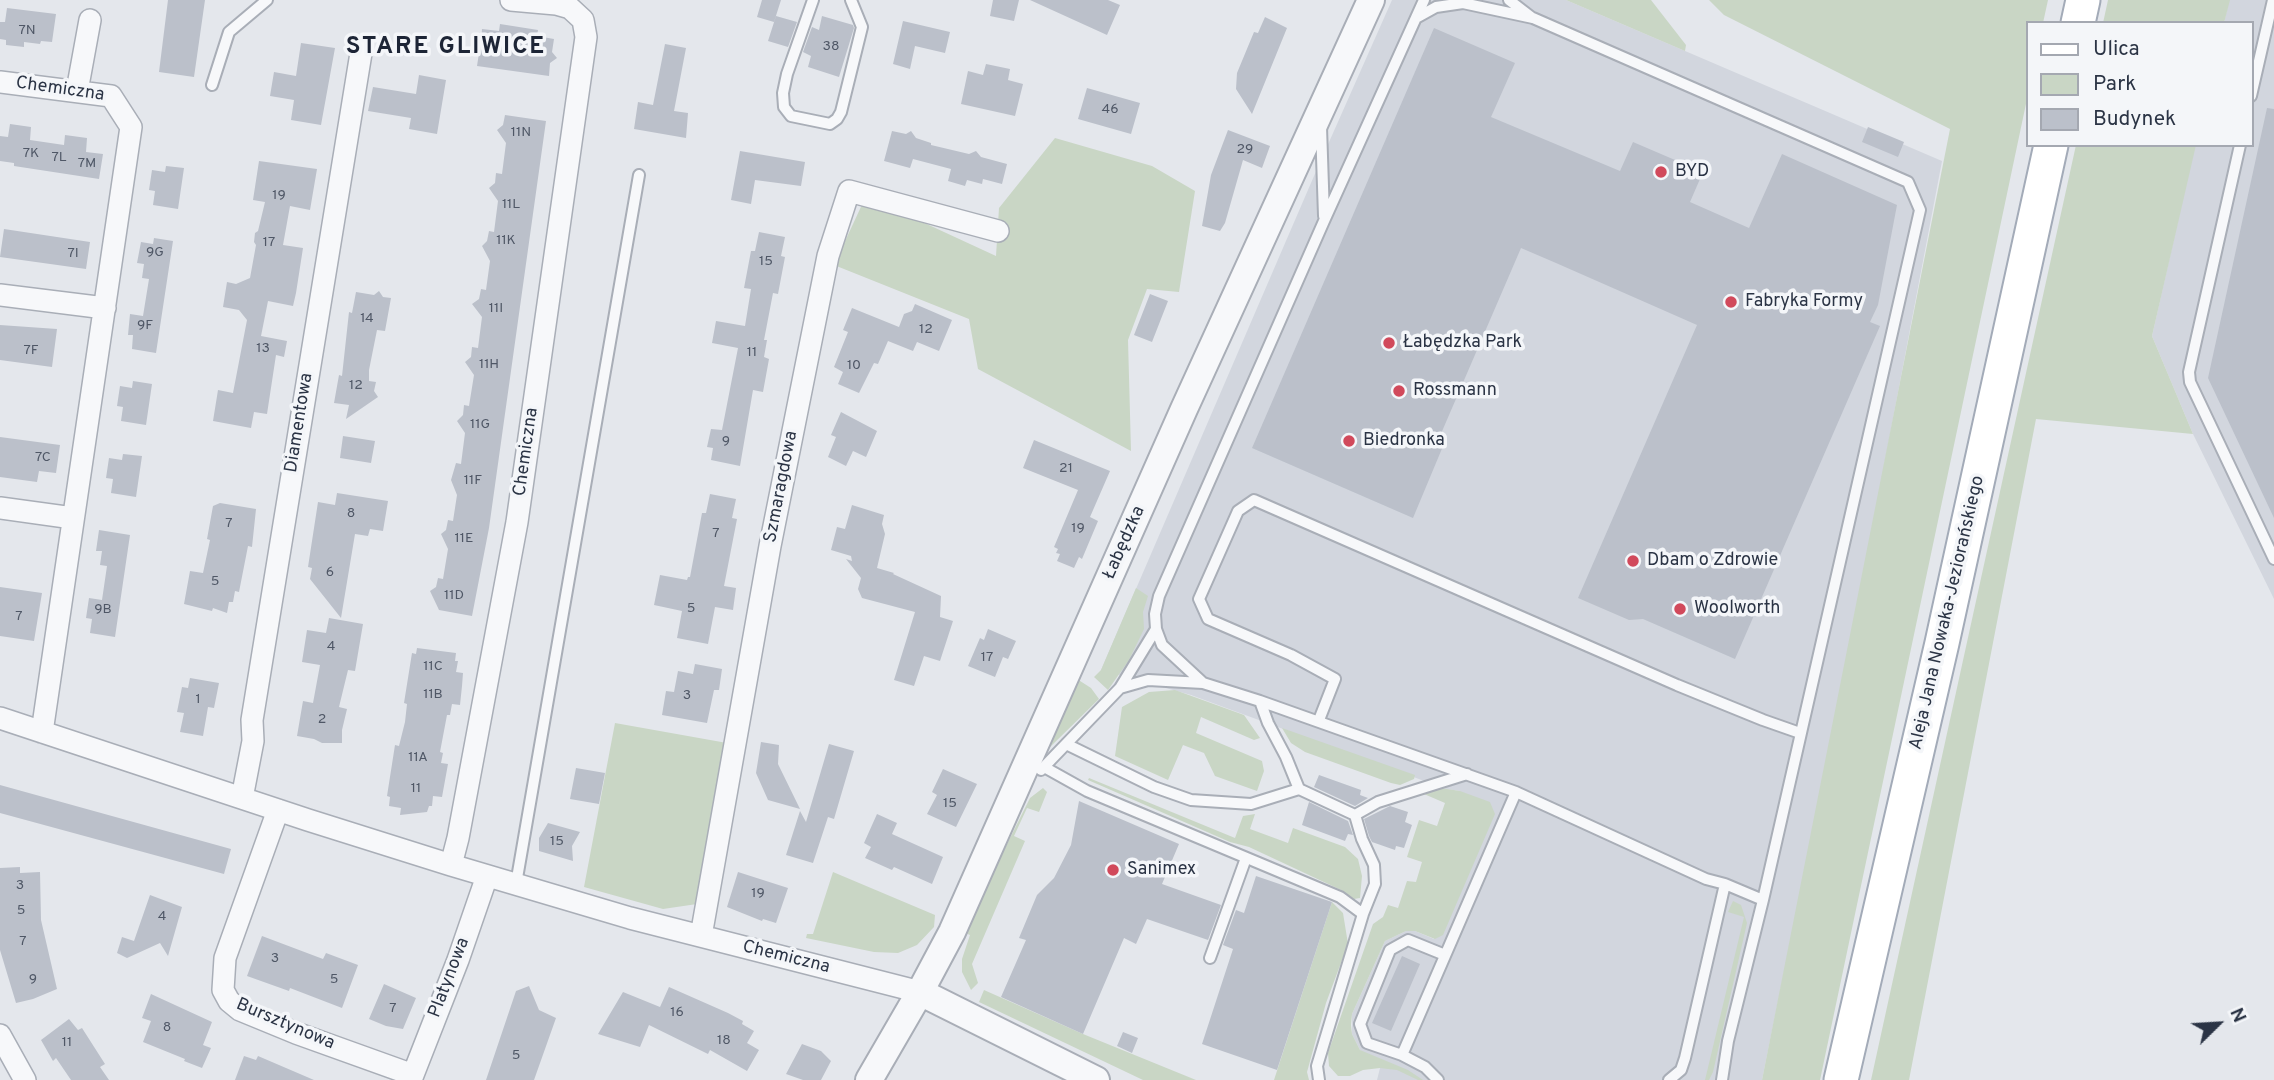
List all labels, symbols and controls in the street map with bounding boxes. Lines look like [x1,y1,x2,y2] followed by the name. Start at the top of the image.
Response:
[2025,21,2253,147] legend
[18,23,36,39] house number: 7N
[347,34,545,62] district label: STARE GLIWICE
[2093,36,2140,63] text: Ulica
[823,39,839,55] house number: 38
[2093,71,2136,98] text: Park
[14,73,106,107] street label: Chemiczna
[1101,102,1119,118] house number: 46
[2093,106,2176,133] text: Budynek
[511,125,531,141] house number: 11N
[1237,142,1253,158] house number: 29
[23,146,39,162] house number: 7K
[51,150,67,166] house number: 7L
[78,156,96,172] house number: 7M
[1675,161,1709,183] place label: BYD
[1653,164,1669,180] marker: BYD
[272,188,286,204] house number: 19
[502,197,520,213] house number: 11L
[496,233,516,249] house number: 11K
[263,235,275,251] house number: 17
[146,245,164,261] house number: 9G
[67,246,79,262] house number: 7I
[759,254,773,270] house number: 15
[1745,291,1863,313] place label: Fabryka Formy
[1723,294,1739,310] marker: Fabryka Formy
[489,301,503,317] house number: 11I
[360,311,374,327] house number: 14
[137,318,153,334] house number: 9F
[919,322,933,338] house number: 12
[1403,332,1522,354] place label: Łabędzka Park
[1381,335,1397,351] marker: Łabędzka Park
[256,341,270,357] house number: 13
[23,343,39,359] house number: 7F
[747,345,757,361] house number: 11
[479,357,499,373] house number: 11H
[847,358,861,374] house number: 10
[281,372,319,474] street label: Diamentowa
[349,378,363,394] house number: 12
[1413,380,1497,402] place label: Rossmann
[1391,383,1407,399] marker: Rossmann
[510,406,544,498] street label: Chemiczna
[470,417,490,433] house number: 11G
[761,429,803,545] street label: Szmaragdowa
[1363,430,1445,452] place label: Biedronka
[1341,433,1357,449] marker: Biedronka
[722,434,730,450] house number: 9
[35,450,51,466] house number: 7C
[1059,461,1073,477] house number: 21
[464,473,482,489] house number: 11F
[1906,474,1990,752] street label: Aleja Jana Nowaka-Jeziorańskiego
[1099,503,1151,583] street label: Łabędzka
[347,506,355,522] house number: 8
[225,516,233,532] house number: 7
[1071,521,1085,537] house number: 19
[712,526,720,542] house number: 7
[455,531,473,547] house number: 11E
[1647,550,1778,572] place label: Dbam o Zdrowie
[1625,553,1641,569] marker: Dbam o Zdrowie
[326,565,334,581] house number: 6
[211,574,219,590] house number: 5
[444,588,464,604] house number: 11D
[1694,598,1780,620] place label: Woolworth
[687,601,695,617] house number: 5
[1672,601,1688,617] marker: Woolworth
[94,602,112,618] house number: 9B
[15,609,23,625] house number: 7
[327,639,335,655] house number: 4
[981,650,993,666] house number: 17
[423,659,443,675] house number: 11C
[423,687,443,703] house number: 11B
[683,688,691,704] house number: 3
[195,692,201,708] house number: 1
[318,712,326,728] house number: 2
[408,750,428,766] house number: 11A
[411,781,421,797] house number: 11
[943,796,957,812] house number: 15
[550,834,564,850] house number: 15
[1127,859,1196,881] place label: Sanimex
[1105,862,1121,878] marker: Sanimex
[16,878,24,894] house number: 3
[751,886,765,902] house number: 19
[17,903,25,919] house number: 5
[158,909,166,925] house number: 4
[19,934,27,950] house number: 7
[425,935,475,1021] street label: Platynowa
[740,937,832,979] street label: Chemiczna
[271,951,279,967] house number: 3
[29,972,37,988] house number: 9
[330,972,338,988] house number: 5
[2183,989,2253,1059] north arrow
[233,995,337,1055] street label: Bursztynowa
[389,1001,397,1017] house number: 7
[2223,1004,2251,1027] text: N
[670,1005,684,1021] house number: 16
[163,1020,171,1036] house number: 8
[717,1033,731,1049] house number: 18
[62,1035,72,1051] house number: 11
[512,1048,520,1064] house number: 5

